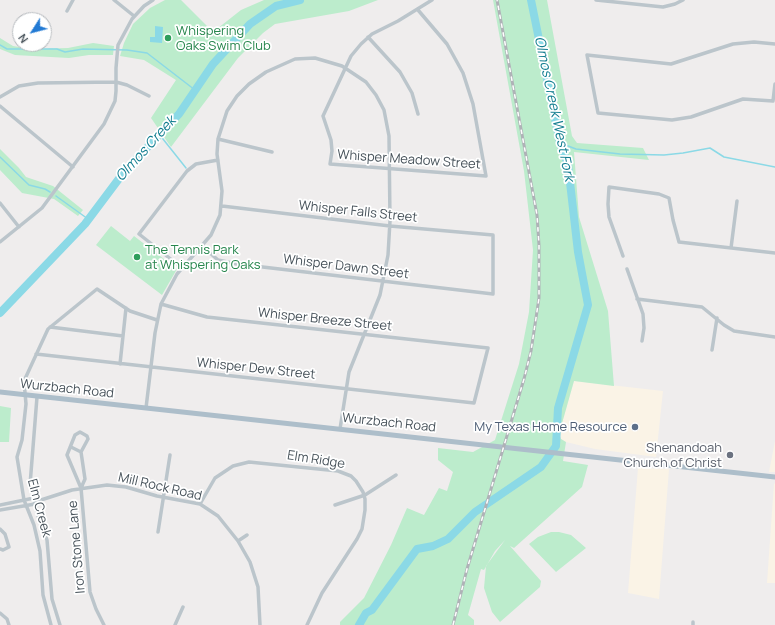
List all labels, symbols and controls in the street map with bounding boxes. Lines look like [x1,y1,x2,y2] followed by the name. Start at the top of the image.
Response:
[12,12,52,52] north arrow
[176,23,271,54] place label: Whispering Oaks Swim Club
[14,31,31,46] text: N
[163,33,173,43] marker: Whispering Oaks Swim Club
[530,35,578,183] water label: Olmos Creek West Fork
[112,113,180,185] water label: Olmos Creek
[337,147,481,173] street label: Whisper Meadow Street
[298,198,418,226] street label: Whisper Falls Street
[145,242,261,273] place label: The Tennis Park at Whispering Oaks
[132,252,142,262] marker: The Tennis Park at Whispering Oaks
[282,252,410,282] street label: Whisper Dawn Street
[257,305,393,335] street label: Whisper Breeze Street
[196,355,316,383] street label: Whisper Dew Street
[19,376,115,402] street label: Wurzbach Road
[341,410,437,436] street label: Wurzbach Road
[474,419,627,435] place label: My Texas Home Resource
[630,422,640,432] marker: My Texas Home Resource
[624,440,722,471] place label: Shenandoah Church of Christ
[286,448,346,472] street label: Elm Ridge
[725,450,735,460] marker: Shenandoah Church of Christ
[117,470,203,504] street label: Mill Rock Road
[24,477,54,539] street label: Elm Creek
[65,500,89,594] street label: Iron Stone Lane

